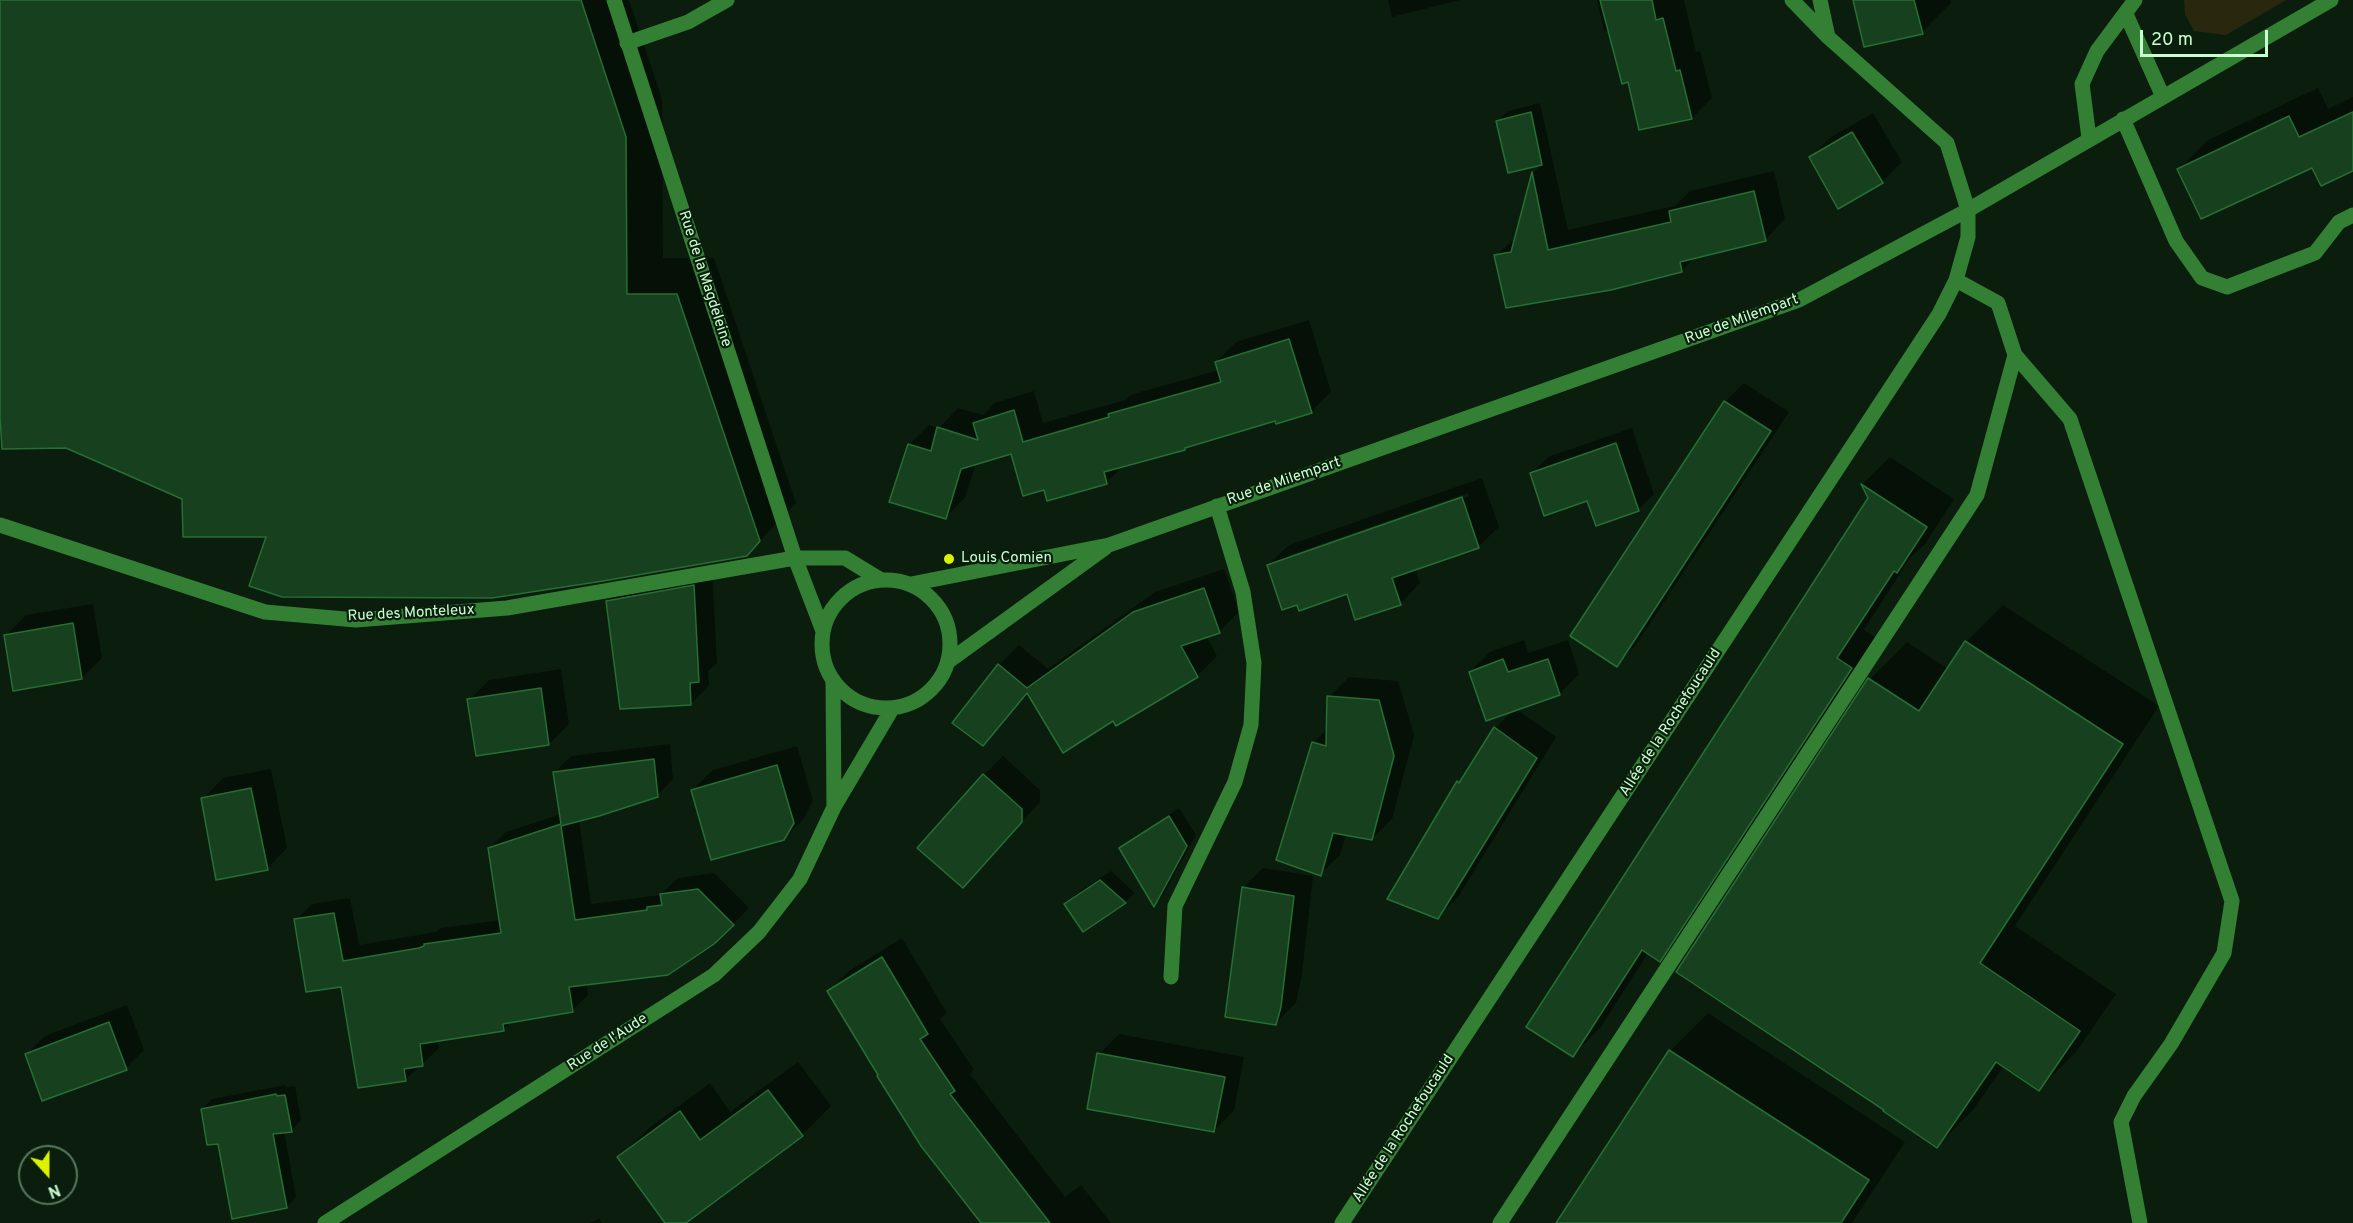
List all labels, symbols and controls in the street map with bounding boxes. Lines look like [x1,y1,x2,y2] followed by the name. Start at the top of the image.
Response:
[2143,18,2270,56] scale bar
[2151,29,2193,52] text: 20 m
[673,209,735,349] street label: Rue de la Magdeleine
[1683,291,1801,349] street label: Rue de Milempart
[1225,454,1343,510] street label: Rue de Milempart
[961,550,1052,568] place label: Louis Comien
[942,552,956,566] marker: Louis Comien
[347,602,475,626] street label: Rue des Monteleux
[1616,646,1726,800] street label: Allée de la Rochefoucauld
[565,1010,651,1076] street label: Rue de l'Aude
[1349,1052,1459,1206] street label: Allée de la Rochefoucauld
[18,1145,78,1205] north arrow
[45,1179,63,1201] text: N

